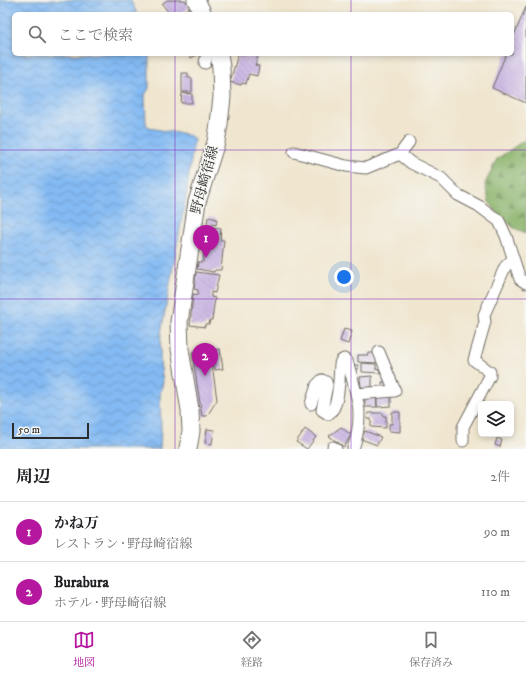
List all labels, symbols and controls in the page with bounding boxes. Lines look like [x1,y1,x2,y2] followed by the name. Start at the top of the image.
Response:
[12,12,514,56] search box
[26,23,48,45] icon: search
[58,26,133,45] text: ここで検索
[187,144,223,216] street label: 野母崎宿線
[193,225,219,258] pin: 1
[334,267,354,287] your location
[192,343,218,376] pin: 2
[478,401,514,437] map controls
[478,401,514,437] button: layers
[12,421,89,440] scale bar
[18,423,40,437] text: 50 m
[16,466,50,488] text: 周辺
[491,469,510,485] text: 2件
[54,514,99,533] text: かね万
[27,524,31,540] text: 1
[484,524,510,540] text: 90 m
[54,536,192,552] text: レストラン · 野母崎宿線
[54,573,109,592] text: Burabura
[26,584,32,600] text: 2
[481,584,510,600] text: 110 m
[54,595,166,611] text: ホテル · 野母崎宿線
[73,629,95,670] tab: 地図
[241,629,263,670] tab: 経路
[409,629,453,670] tab: 保存済み

